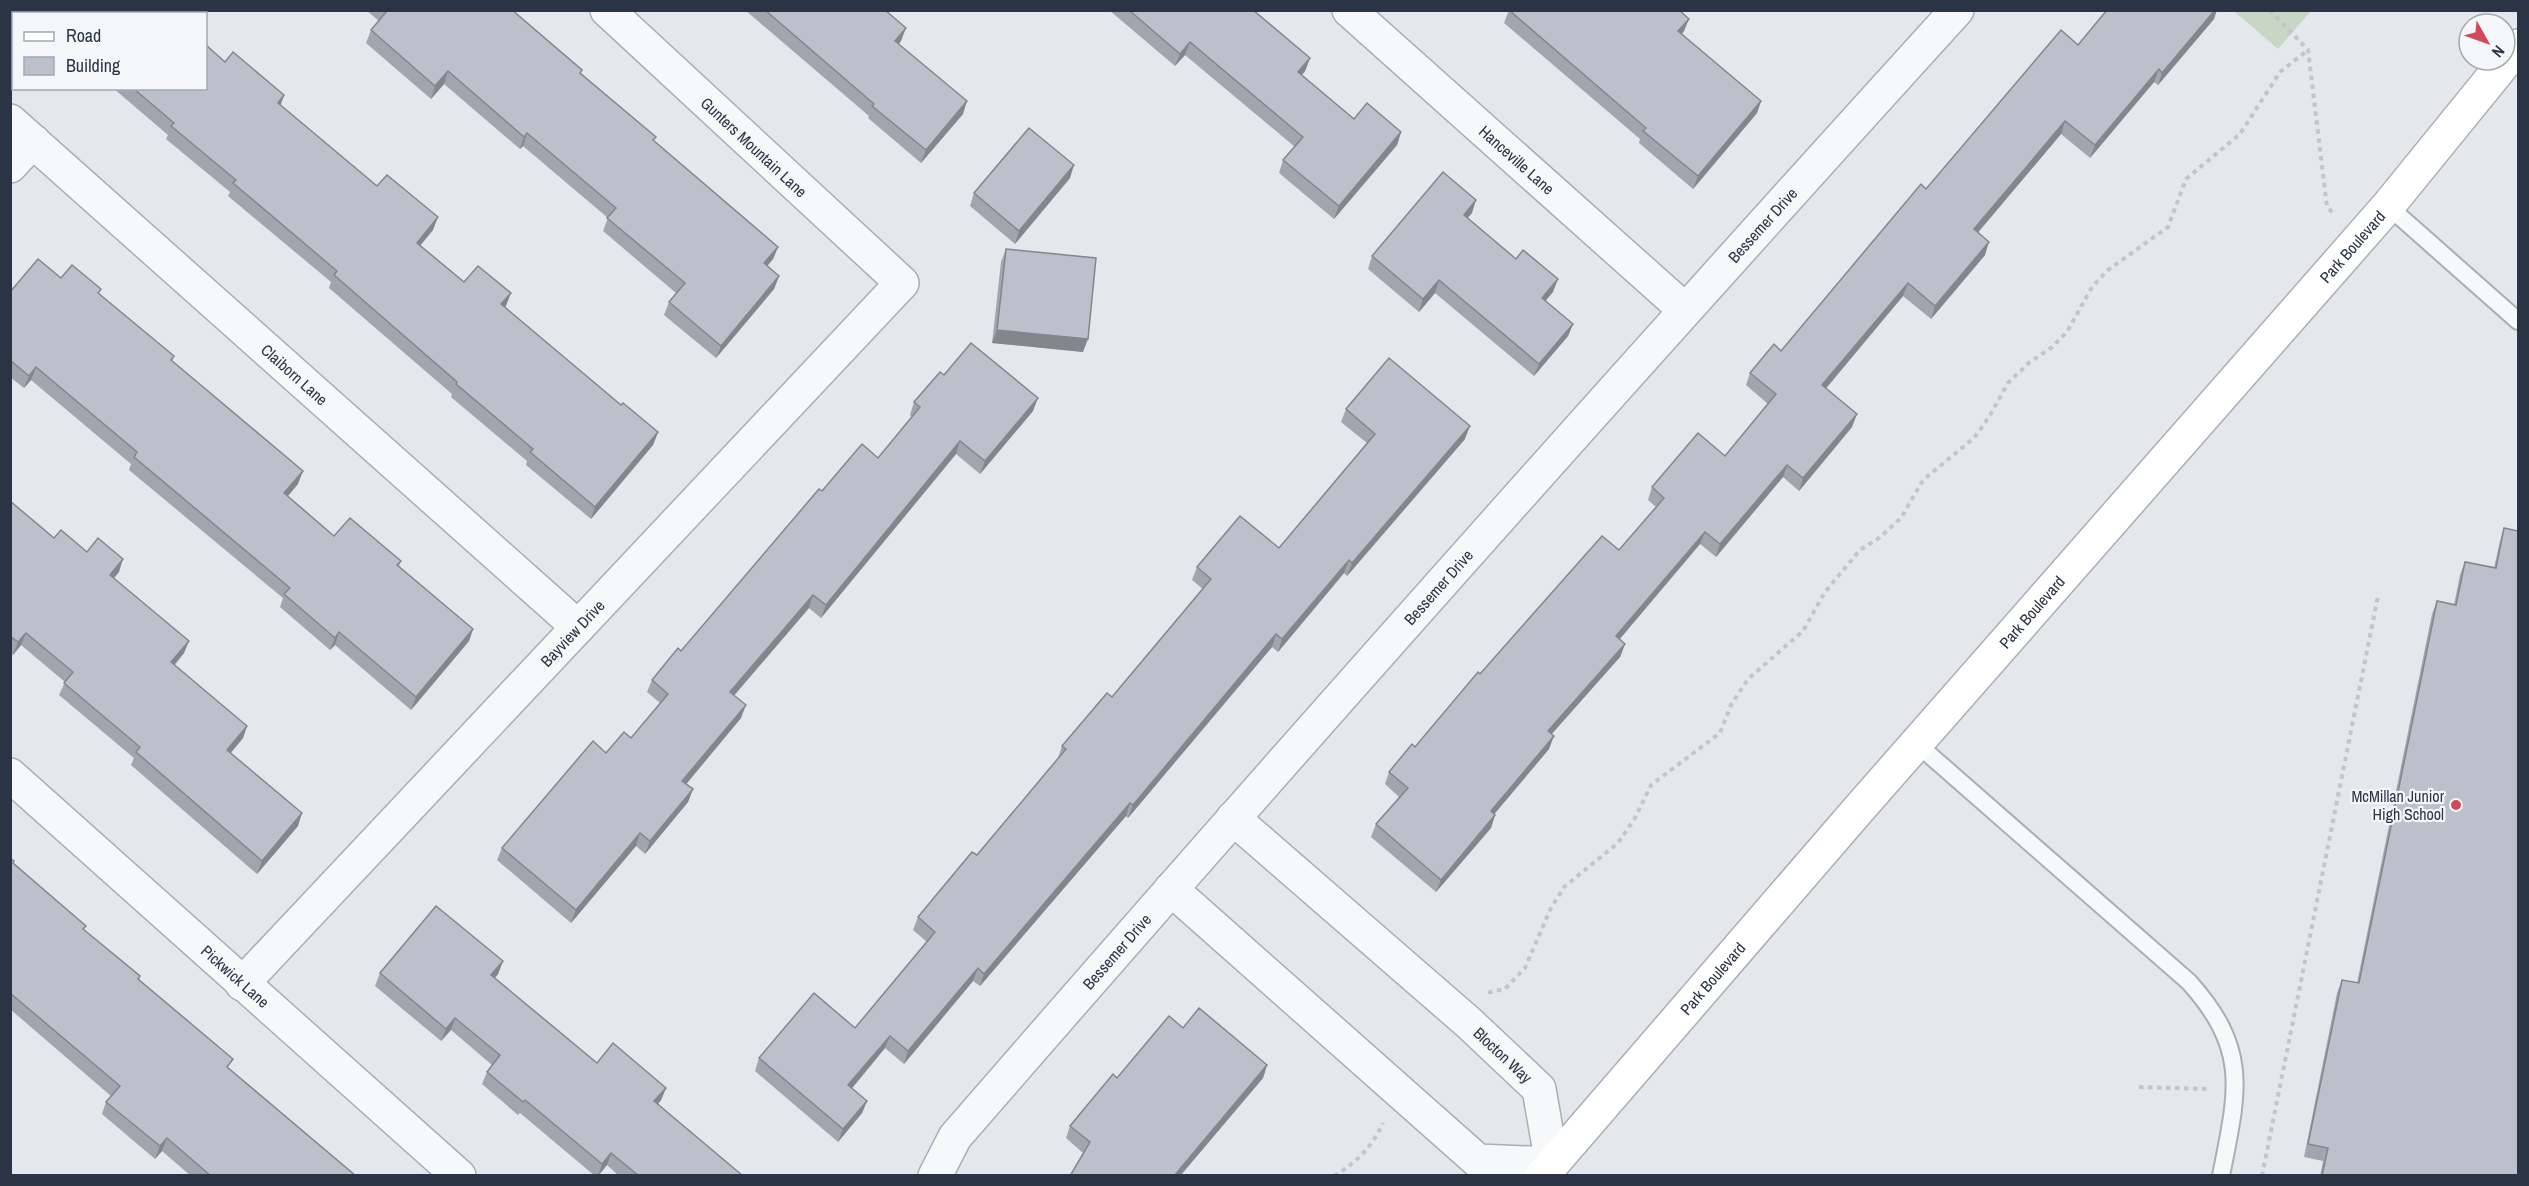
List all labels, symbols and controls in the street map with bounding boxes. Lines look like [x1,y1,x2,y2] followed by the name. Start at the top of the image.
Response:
[12,12,207,90] legend
[2457,12,2517,72] north arrow
[66,23,101,48] text: Road
[2487,41,2510,62] text: N
[66,53,121,78] text: Building
[696,92,812,202] street label: Gunters Mountain Lane
[1474,120,1559,199] street label: Hanceville Lane
[1723,183,1802,267] street label: Bessemer Drive
[2314,206,2390,288] street label: Park Boulevard
[256,339,333,410] street label: Claiborn Lane
[1399,545,1478,629] street label: Bessemer Drive
[1994,571,2070,653] street label: Park Boulevard
[535,595,609,671] street label: Bayview Drive
[2351,785,2445,825] place label: McMillan Junior High School
[2449,798,2463,812] marker: McMillan Junior High School
[1077,909,1156,994] street label: Bessemer Drive
[1675,937,1750,1020] street label: Park Boulevard
[196,940,274,1013] street label: Pickwick Lane
[1469,1022,1538,1088] street label: Blocton Way

